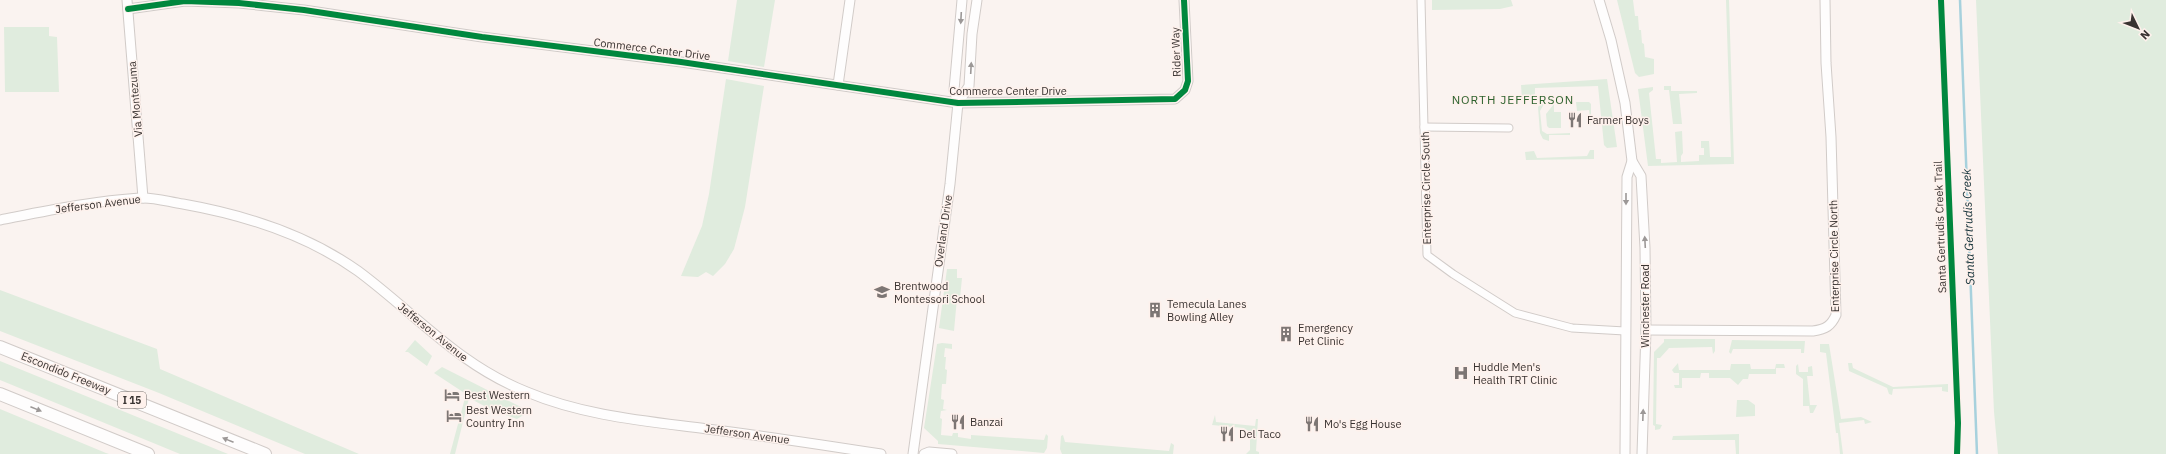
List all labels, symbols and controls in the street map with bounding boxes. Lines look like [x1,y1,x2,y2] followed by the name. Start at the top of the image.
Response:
[2118,8,2158,48] north arrow
[957,11,964,24] one-way arrow
[1168,26,1184,77] street label: Rider Way
[2137,27,2153,43] text: N
[593,35,711,63] street label: Commerce Center Drive
[125,60,145,137] street label: Via Montezuma
[967,62,974,74] one-way arrow
[949,84,1067,98] street label: Commerce Center Drive
[1452,92,1574,107] district label: NORTH JEFFERSON
[1566,111,1584,129] restaurant icon: Farmer Boys
[1587,113,1649,127] place label: Farmer Boys
[1418,131,1434,245] street label: Enterprise Circle South
[1931,161,1949,293] street label: Santa Gertrudis Creek Trail
[1958,168,1978,285] water label: Santa Gertrudis Creek
[55,192,141,216] street label: Jefferson Avenue
[1623,193,1629,206] one-way arrow
[931,194,955,268] street label: Overland Drive
[1826,200,1842,312] street label: Enterprise Circle North
[1641,236,1648,248] one-way arrow
[1638,264,1652,348] street label: Winchester Road
[894,279,985,306] place label: Brentwood Montessori School
[873,283,891,301] school or university icon: Brentwood Montessori School
[1167,297,1247,324] place label: Temecula Lanes Bowling Alley
[395,300,471,364] street label: Jefferson Avenue
[1146,301,1164,319] building icon: Temecula Lanes Bowling Alley
[1298,321,1353,348] place label: Emergency Pet Clinic
[1277,325,1295,343] building icon: Emergency Pet Clinic
[19,349,113,398] street label: Escondido Freeway
[1473,360,1558,387] place label: Huddle Men's Health TRT Clinic
[1452,364,1470,382] hospital icon: Huddle Men's Health TRT Clinic
[443,386,461,404] hotel icon: Best Western
[464,388,530,402] place label: Best Western
[118,392,146,408] road number: I 15
[466,403,532,430] place label: Best Western Country Inn
[31,406,43,412] one-way arrow
[445,407,463,425] hotel icon: Best Western Country Inn
[1640,408,1646,421] one-way arrow
[949,413,967,431] restaurant icon: Banzai
[970,415,1003,429] place label: Banzai
[1303,415,1321,433] restaurant icon: Mo's Egg House
[1324,417,1402,431] place label: Mo's Egg House
[703,421,791,447] street label: Jefferson Avenue
[1218,425,1236,443] restaurant icon: Del Taco
[1239,427,1281,441] place label: Del Taco
[222,436,234,442] one-way arrow

